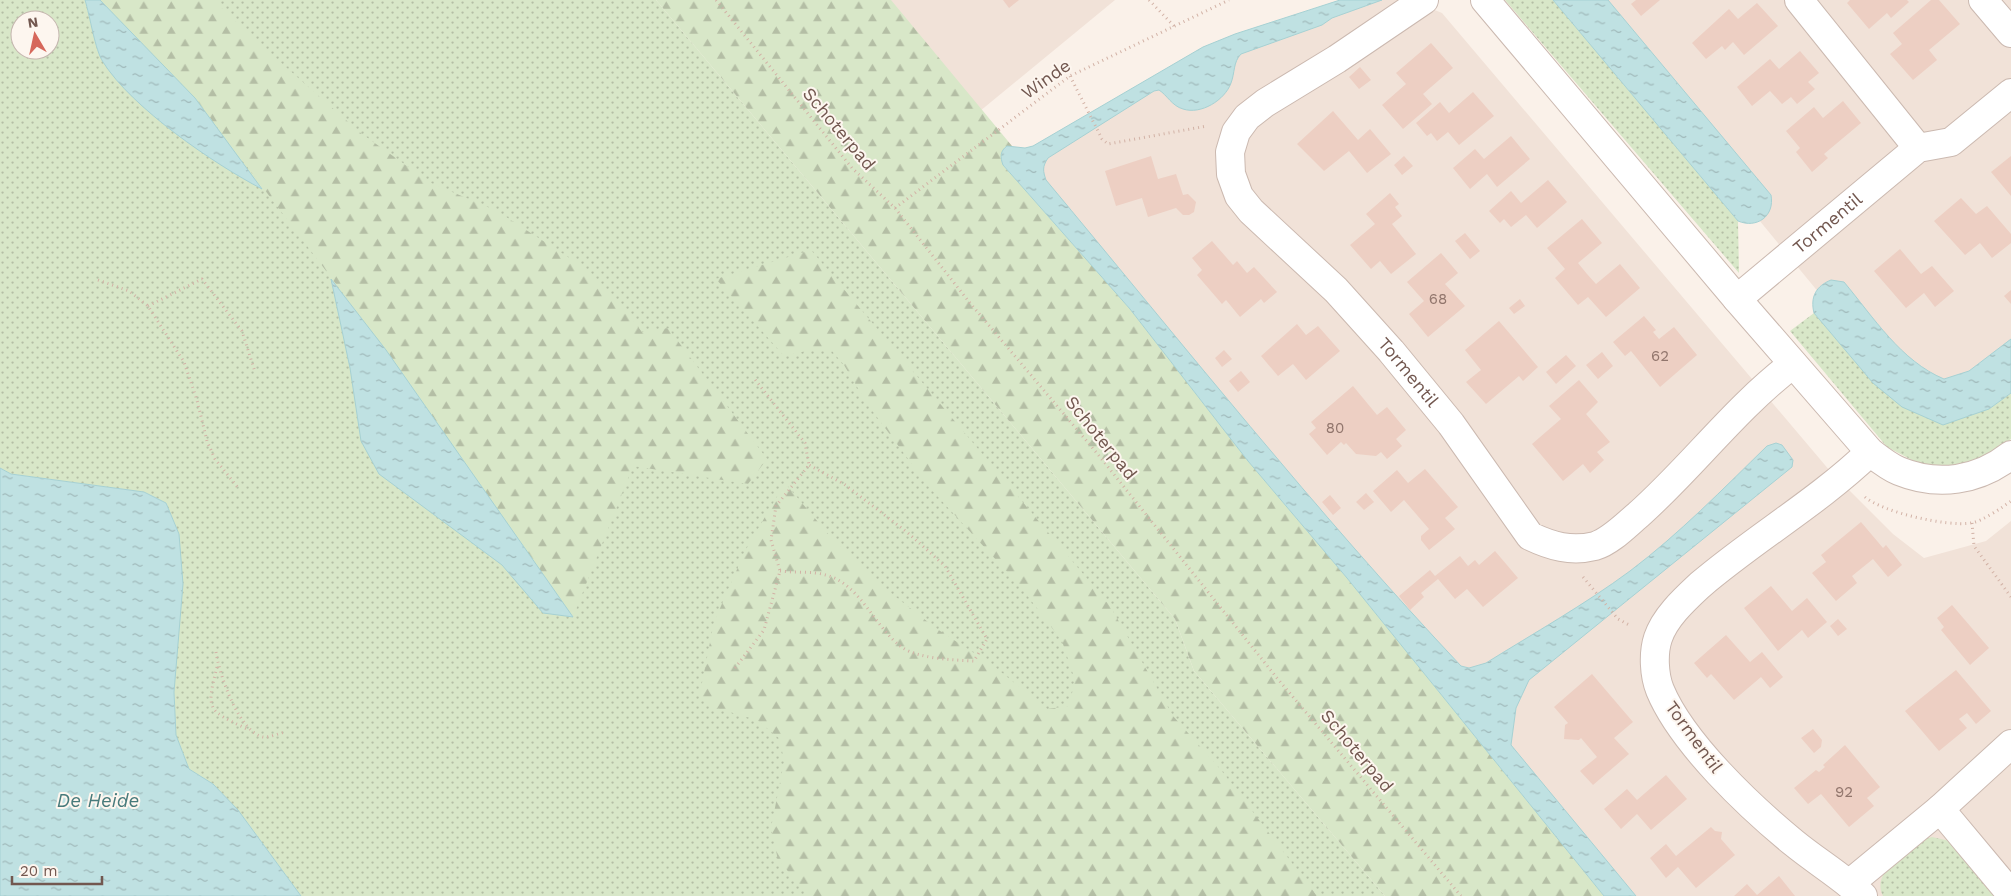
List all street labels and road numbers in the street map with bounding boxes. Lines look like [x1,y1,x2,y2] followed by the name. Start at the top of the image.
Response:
[1017,54,1074,103] street label: Winde
[799,83,880,174] street label: Schoterpad
[1788,188,1866,258] street label: Tormentil
[1374,333,1444,411] street label: Tormentil
[1061,392,1141,484] street label: Schoterpad
[1661,697,1728,777] street label: Tormentil
[1317,705,1398,796] street label: Schoterpad

